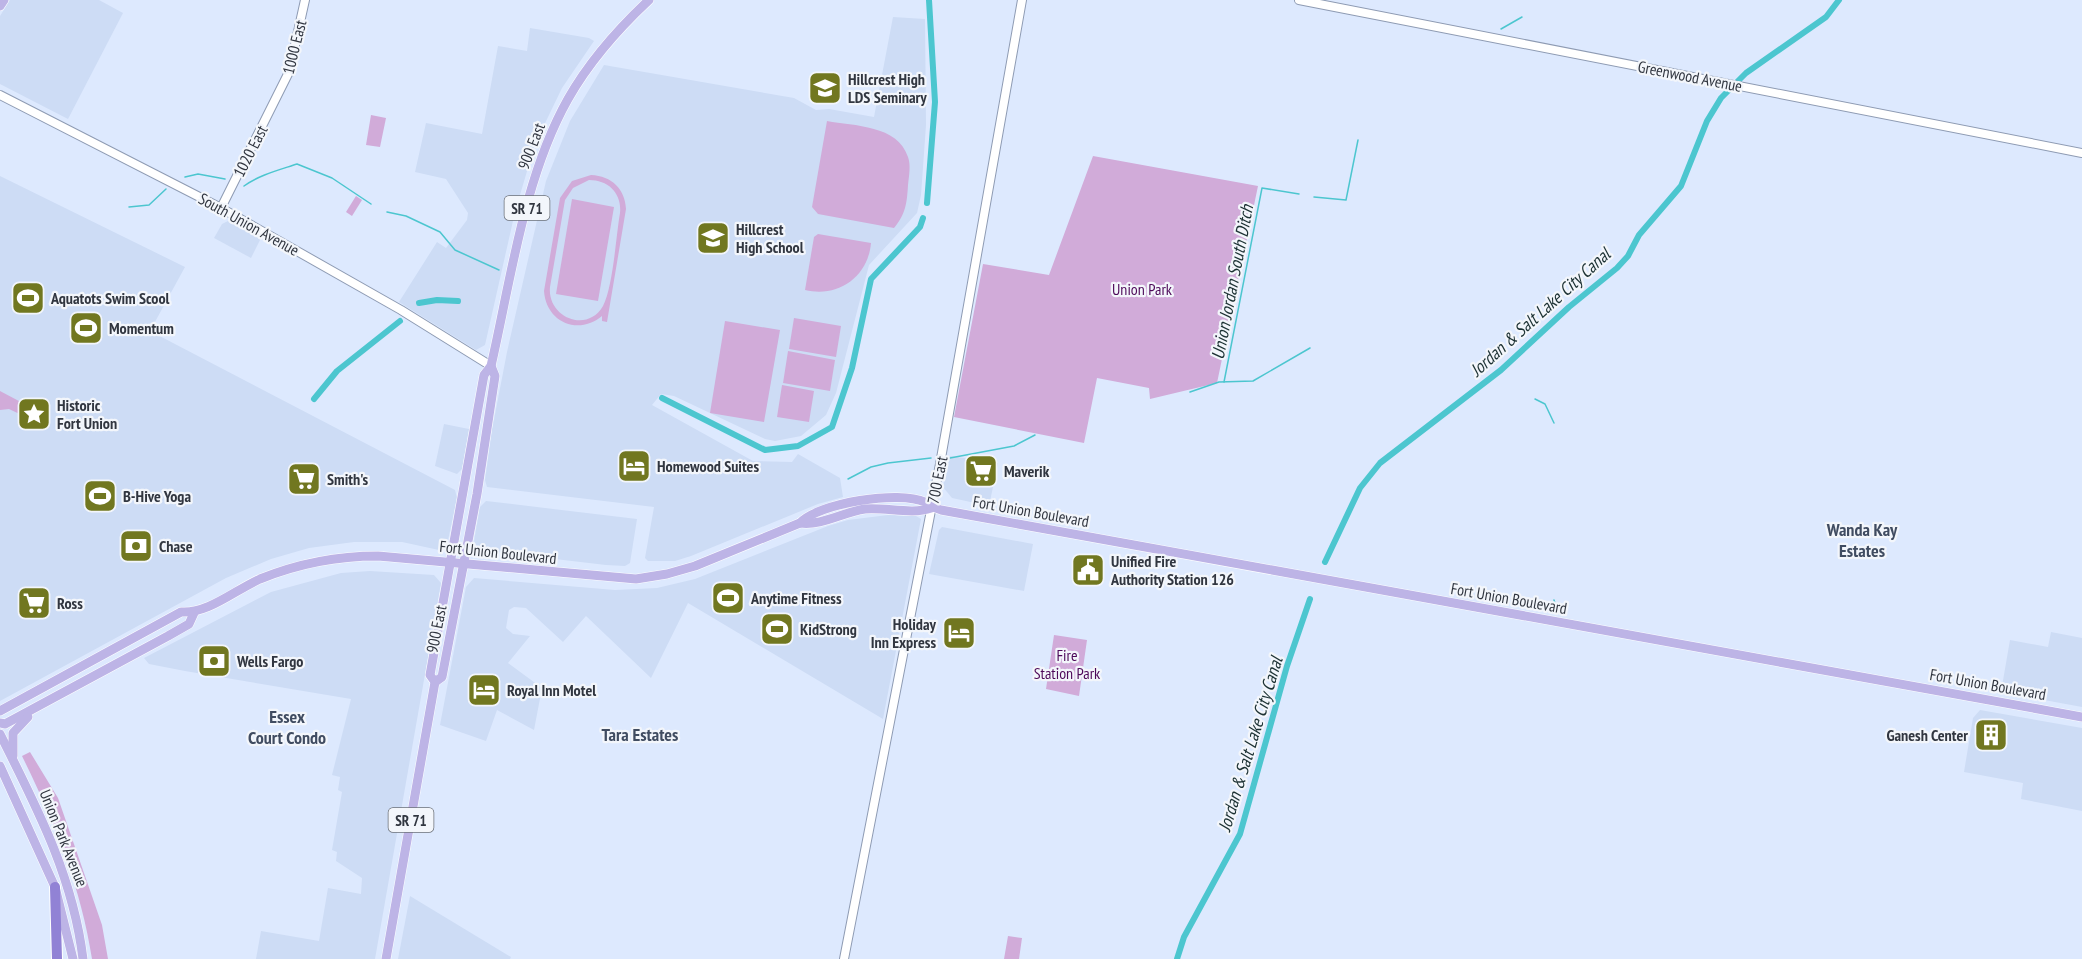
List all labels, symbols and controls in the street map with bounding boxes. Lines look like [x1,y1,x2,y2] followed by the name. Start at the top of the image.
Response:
[278,17,311,76] street label: 1000 East
[1636,56,1744,96] street label: Greenwood Avenue
[848,69,927,107] place label: Hillcrest High LDS Seminary
[807,70,843,106] school or university icon: Hillcrest High LDS Seminary
[513,119,549,172] street label: 900 East
[229,121,272,180] street label: 1020 East
[195,188,303,260] street label: South Union Avenue
[504,196,550,220] road number: SR 71
[1206,202,1258,361] water label: Union Jordan South Ditch
[736,219,804,257] place label: Hillcrest High School
[695,220,731,256] school or university icon: Hillcrest High School
[1464,242,1616,382] water label: Jordan & Salt Lake City Canal
[1112,279,1173,299] park label: Union Park
[10,280,46,316] sports icon: Aquatots Swim Scool
[50,288,170,308] place label: Aquatots Swim Scool
[68,310,104,346] sports icon: Momentum
[109,318,174,338] place label: Momentum
[57,395,117,433] place label: Historic Fort Union
[16,396,52,432] place icon: Historic Fort Union
[616,448,652,484] hotel icon: Homewood Suites
[963,453,999,489] supermarket icon: Maverik
[923,454,952,506] street label: 700 East
[657,456,759,476] place label: Homewood Suites
[286,461,322,497] supermarket icon: Smith's
[1004,461,1050,481] place label: Maverik
[327,469,369,489] place label: Smith's
[82,478,118,514] sports icon: B-Hive Yoga
[123,486,191,506] place label: B-Hive Yoga
[971,491,1091,531] street label: Fort Union Boulevard
[1826,518,1898,562] district label: Wanda Kay Estates
[118,528,154,564] bank icon: Chase
[159,536,193,556] place label: Chase
[438,536,558,568] street label: Fort Union Boulevard
[1110,551,1234,589] place label: Unified Fire Authority Station 126
[1070,552,1106,588] public building icon: Unified Fire Authority Station 126
[1449,578,1569,618] street label: Fort Union Boulevard
[710,580,746,616] sports icon: Anytime Fitness
[16,585,52,621] supermarket icon: Ross
[750,588,842,608] place label: Anytime Fitness
[57,593,83,613] place label: Ross
[422,603,451,655] street label: 900 East
[759,611,795,647] sports icon: KidStrong
[871,614,937,652] place label: Holiday Inn Express
[941,615,977,651] hotel icon: Holiday Inn Express
[800,619,857,639] place label: KidStrong
[196,643,232,679] bank icon: Wells Fargo
[1034,645,1101,683] park label: Fire Station Park
[236,651,303,671] place label: Wells Fargo
[1212,652,1288,835] water label: Jordan & Salt Lake City Canal
[1928,664,2048,704] street label: Fort Union Boulevard
[466,672,502,708] hotel icon: Royal Inn Motel
[507,680,596,700] place label: Royal Inn Motel
[248,705,326,749] district label: Essex Court Condo
[1973,717,2009,753] building icon: Ganesh Center
[602,723,678,746] district label: Tara Estates
[1886,725,1968,745] place label: Ganesh Center
[35,787,93,889] street label: Union Park Avenue
[388,808,434,832] road number: SR 71

